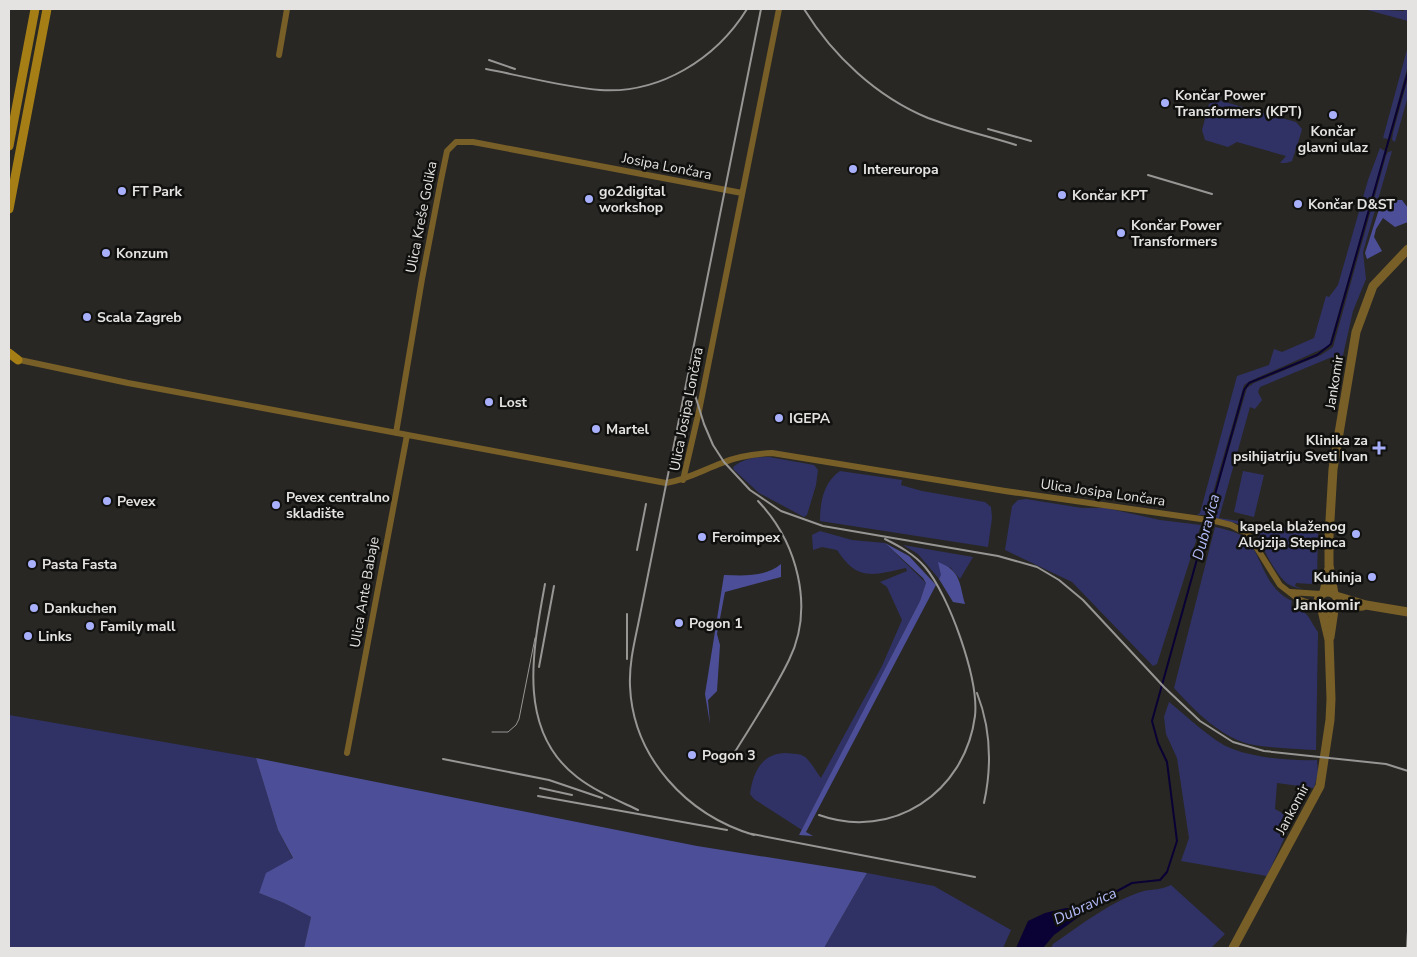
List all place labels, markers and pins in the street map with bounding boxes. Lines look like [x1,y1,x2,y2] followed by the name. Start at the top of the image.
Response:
[1175,86,1303,121] place label: Končar Power Transformers (KPT)
[1159,97,1171,109] marker: Končar Power Transformers (KPT)
[1327,109,1339,121] marker: Končar glavni ulaz
[1298,122,1369,157] place label: Končar glavni ulaz
[863,160,939,179] place label: Intereuropa
[847,163,859,175] marker: Intereuropa
[132,182,182,201] place label: FT Park
[599,182,666,217] place label: go2digital workshop
[116,185,128,197] marker: FT Park
[1072,186,1148,205] place label: Končar KPT
[1056,189,1068,201] marker: Končar KPT
[583,193,595,205] marker: go2digital workshop
[1308,195,1395,214] place label: Končar D&ST
[1292,198,1304,210] marker: Končar D&ST
[1131,216,1222,251] place label: Končar Power Transformers
[1115,227,1127,239] marker: Končar Power Transformers
[116,244,168,263] place label: Konzum
[100,247,112,259] marker: Konzum
[97,308,182,327] place label: Scala Zagreb
[81,311,93,323] marker: Scala Zagreb
[499,393,528,412] place label: Lost
[483,396,495,408] marker: Lost
[789,409,831,428] place label: IGEPA
[773,412,785,424] marker: IGEPA
[606,420,650,439] place label: Martel
[590,423,602,435] marker: Martel
[1233,431,1368,466] place label: Klinika za psihijatriju Sveti Ivan
[1372,441,1386,455] marker: Klinika za psihijatriju Sveti Ivan
[286,488,390,523] place label: Pevex centralno skladište
[117,492,156,511] place label: Pevex
[101,495,113,507] marker: Pevex
[270,499,282,511] marker: Pevex centralno skladište
[1238,517,1346,552] place label: kapela blaženog Alojzija Stepinca
[712,528,780,547] place label: Feroimpex
[1350,528,1362,540] marker: kapela blaženog Alojzija Stepinca
[696,531,708,543] marker: Feroimpex
[42,555,117,574] place label: Pasta Fasta
[26,558,38,570] marker: Pasta Fasta
[1314,568,1362,587] place label: Kuhinja
[1366,571,1378,583] marker: Kuhinja
[44,599,117,618] place label: Dankuchen
[28,602,40,614] marker: Dankuchen
[689,614,743,633] place label: Pogon 1
[100,617,176,636] place label: Family mall
[673,617,685,629] marker: Pogon 1
[84,620,96,632] marker: Family mall
[38,627,72,646] place label: Links
[22,630,34,642] marker: Links
[702,746,756,765] place label: Pogon 3
[686,749,698,761] marker: Pogon 3

